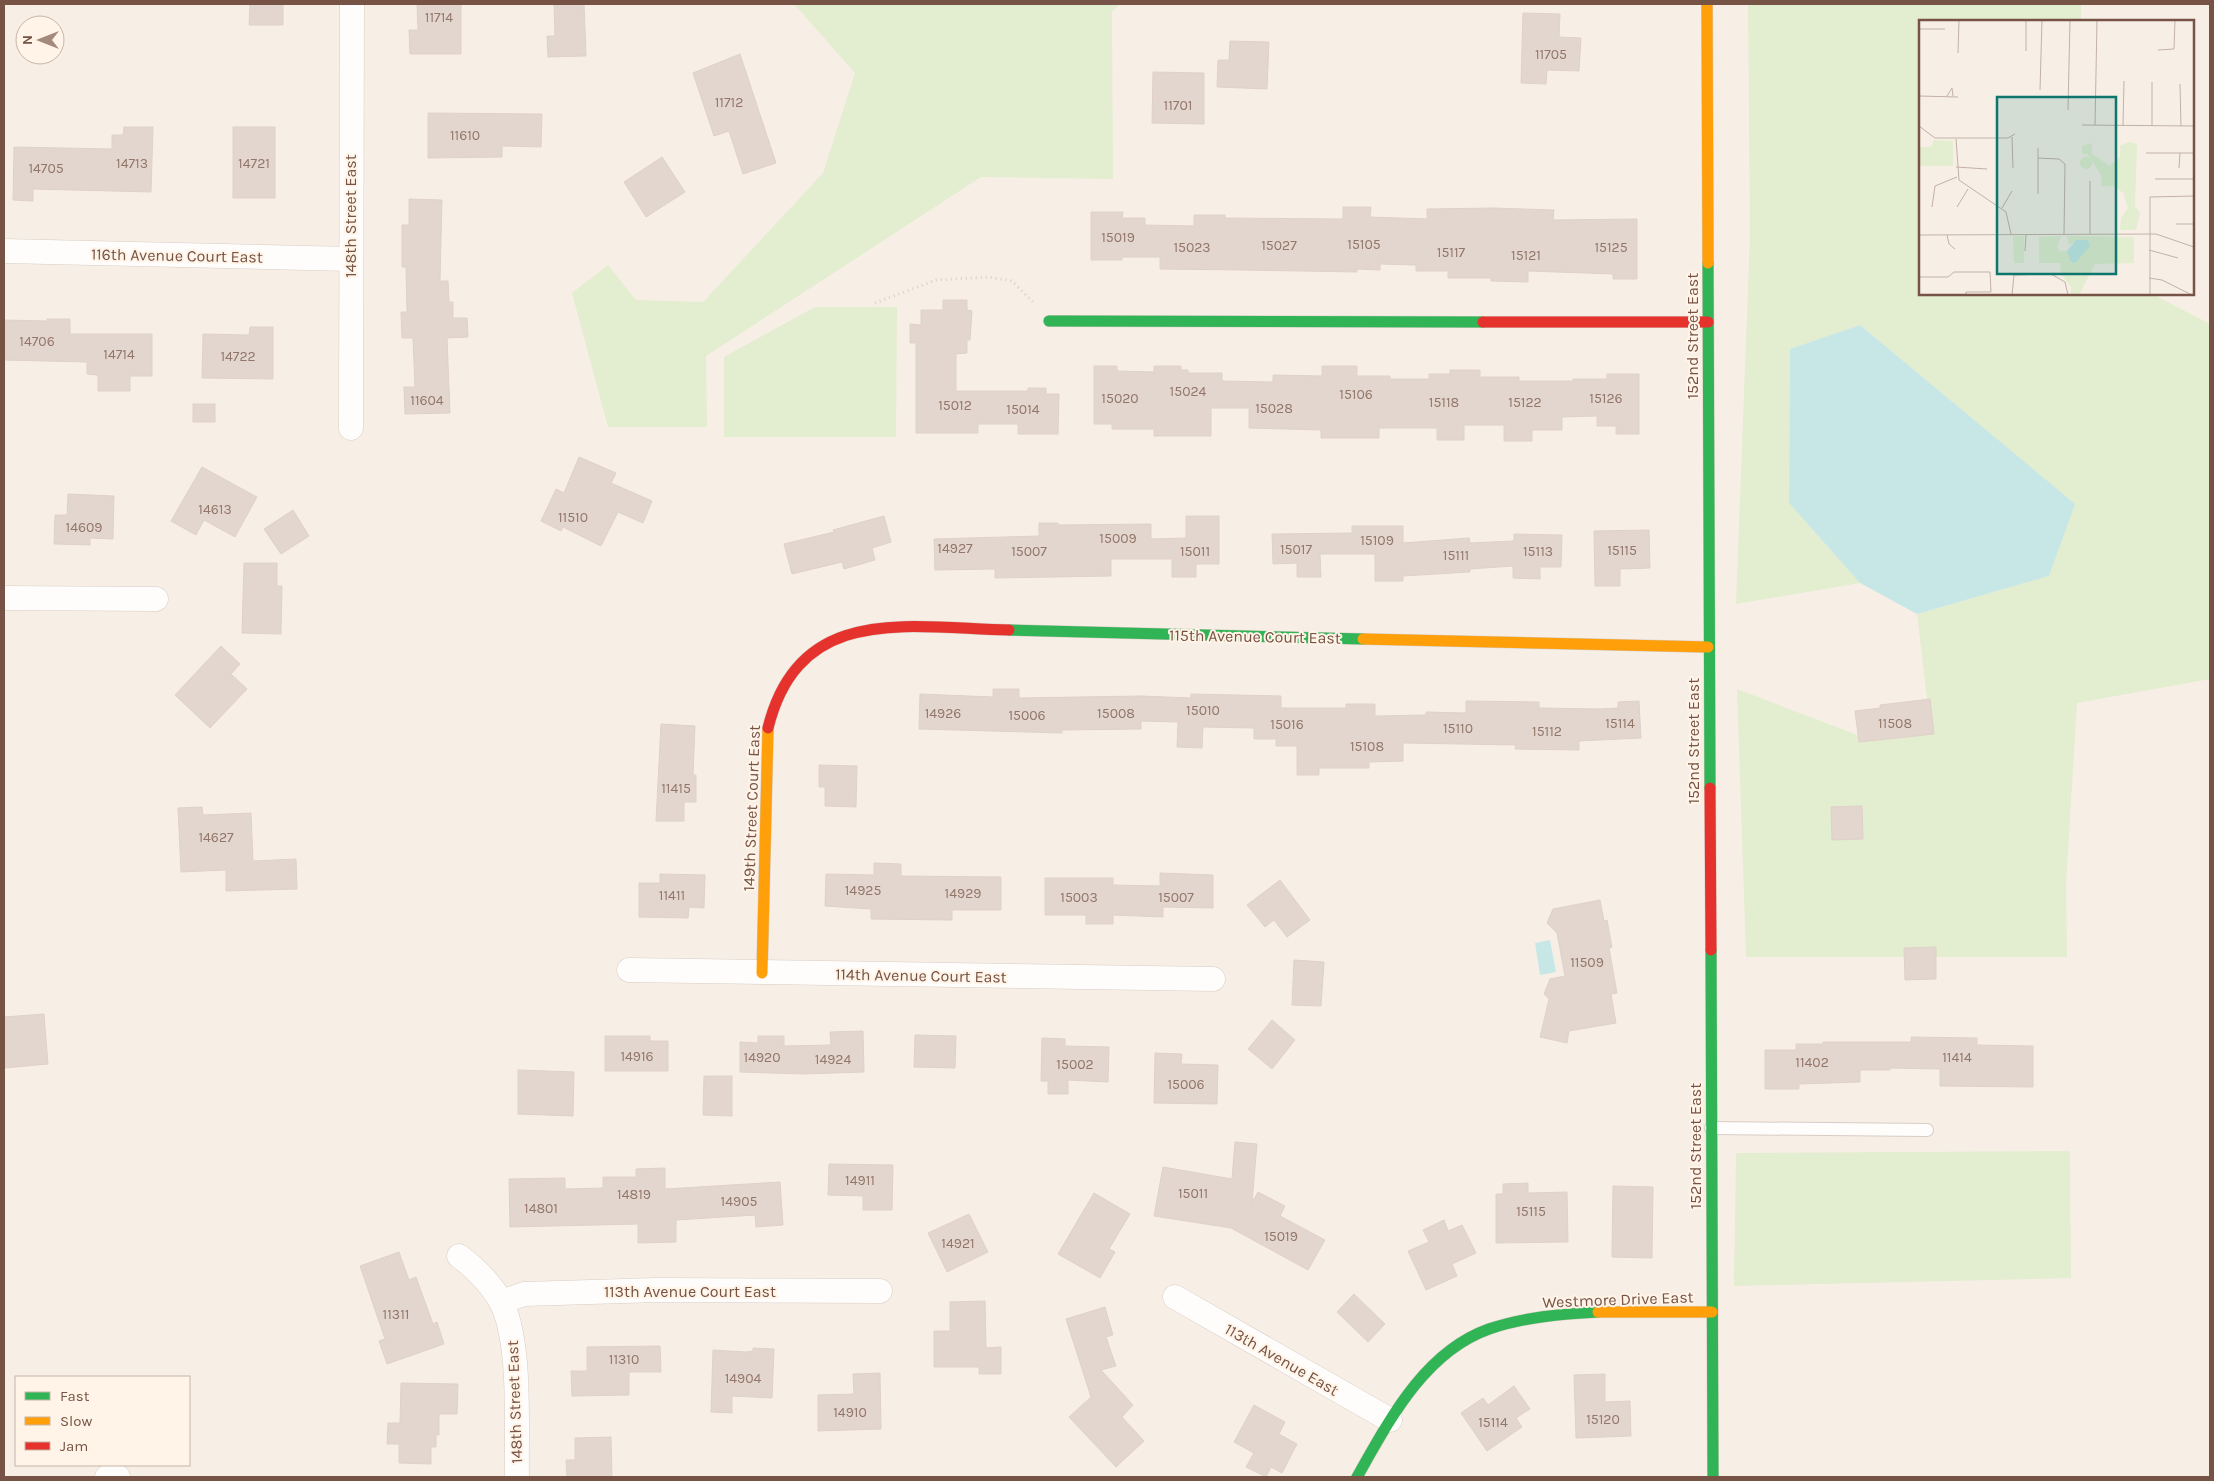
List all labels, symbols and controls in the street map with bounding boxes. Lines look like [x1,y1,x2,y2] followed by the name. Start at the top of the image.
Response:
[425,9,453,26] house number: 11714
[15,15,65,65] north arrow
[1919,20,2194,295] inset map
[19,35,36,45] text: N
[1535,46,1567,63] house number: 11705
[715,94,743,111] house number: 11712
[1164,97,1192,114] house number: 11701
[450,127,480,144] house number: 11610
[341,154,360,278] street label: 148th Street East
[116,155,148,172] house number: 14713
[238,155,270,172] house number: 14721
[28,160,64,177] house number: 14705
[1101,229,1135,246] house number: 15019
[1347,236,1381,253] house number: 15105
[1261,237,1297,254] house number: 15027
[1173,239,1211,256] house number: 15023
[1594,239,1628,256] house number: 15125
[1437,244,1466,261] house number: 15117
[91,245,263,266] street label: 116th Avenue Court East
[1511,247,1541,264] house number: 15121
[1683,273,1702,399] street label: 152nd Street East
[19,333,55,350] house number: 14706
[103,346,135,363] house number: 14714
[220,348,256,365] house number: 14722
[1170,383,1207,400] house number: 15024
[1339,386,1373,403] house number: 15106
[1101,390,1139,407] house number: 15020
[1589,390,1623,407] house number: 15126
[410,392,444,409] house number: 11604
[1429,394,1459,411] house number: 15118
[1508,394,1542,411] house number: 15122
[938,397,972,414] house number: 15012
[1255,400,1293,417] house number: 15028
[1006,401,1040,418] house number: 15014
[198,501,232,518] house number: 14613
[558,509,588,526] house number: 11510
[66,519,102,536] house number: 14609
[1099,530,1137,547] house number: 15009
[1360,532,1394,549] house number: 15109
[937,540,973,557] house number: 14927
[1280,541,1312,558] house number: 15017
[1607,542,1637,559] house number: 15115
[1011,543,1047,560] house number: 15007
[1180,543,1210,560] house number: 15011
[1523,543,1553,560] house number: 15113
[1443,547,1469,564] house number: 15111
[1169,626,1341,647] street label: 115th Avenue Court East
[1684,678,1703,804] street label: 152nd Street East
[1186,702,1220,719] house number: 15010
[925,705,961,722] house number: 14926
[1097,705,1135,722] house number: 15008
[1008,707,1046,724] house number: 15006
[1605,715,1635,732] house number: 15114
[1878,715,1912,732] house number: 11508
[1270,716,1304,733] house number: 15016
[1443,720,1473,737] house number: 15110
[1532,723,1562,740] house number: 15112
[739,724,764,892] street label: 149th Street Court East
[1350,738,1384,755] house number: 15108
[661,780,691,797] house number: 11415
[198,829,234,846] house number: 14627
[845,882,881,899] house number: 14925
[945,885,981,902] house number: 14929
[659,887,685,904] house number: 11411
[1060,889,1098,906] house number: 15003
[1158,889,1194,906] house number: 15007
[1570,954,1604,971] house number: 11509
[835,965,1007,986] street label: 114th Avenue Court East
[620,1048,654,1065] house number: 14916
[744,1049,781,1066] house number: 14920
[1942,1049,1972,1066] house number: 11414
[815,1051,851,1068] house number: 14924
[1795,1054,1829,1071] house number: 11402
[1056,1056,1094,1073] house number: 15002
[1167,1076,1205,1093] house number: 15006
[1686,1083,1705,1209] street label: 152nd Street East
[845,1172,875,1189] house number: 14911
[1178,1185,1208,1202] house number: 15011
[617,1186,651,1203] house number: 14819
[721,1193,757,1210] house number: 14905
[524,1200,558,1217] house number: 14801
[1516,1203,1546,1220] house number: 15115
[1264,1228,1298,1245] house number: 15019
[941,1235,975,1252] house number: 14921
[604,1282,776,1301] street label: 113th Avenue Court East
[1542,1287,1694,1312] street label: Westmore Drive East
[383,1306,409,1323] house number: 11311
[1221,1319,1342,1400] street label: 113th Avenue East
[503,1340,526,1464] street label: 148th Street East
[609,1351,639,1368] house number: 11310
[725,1370,762,1387] house number: 14904
[15,1376,190,1466] legend
[60,1387,90,1405] text: Fast
[833,1404,867,1421] house number: 14910
[1586,1411,1620,1428] house number: 15120
[60,1412,92,1430] text: Slow
[1478,1414,1508,1431] house number: 15114
[60,1437,88,1455] text: Jam

